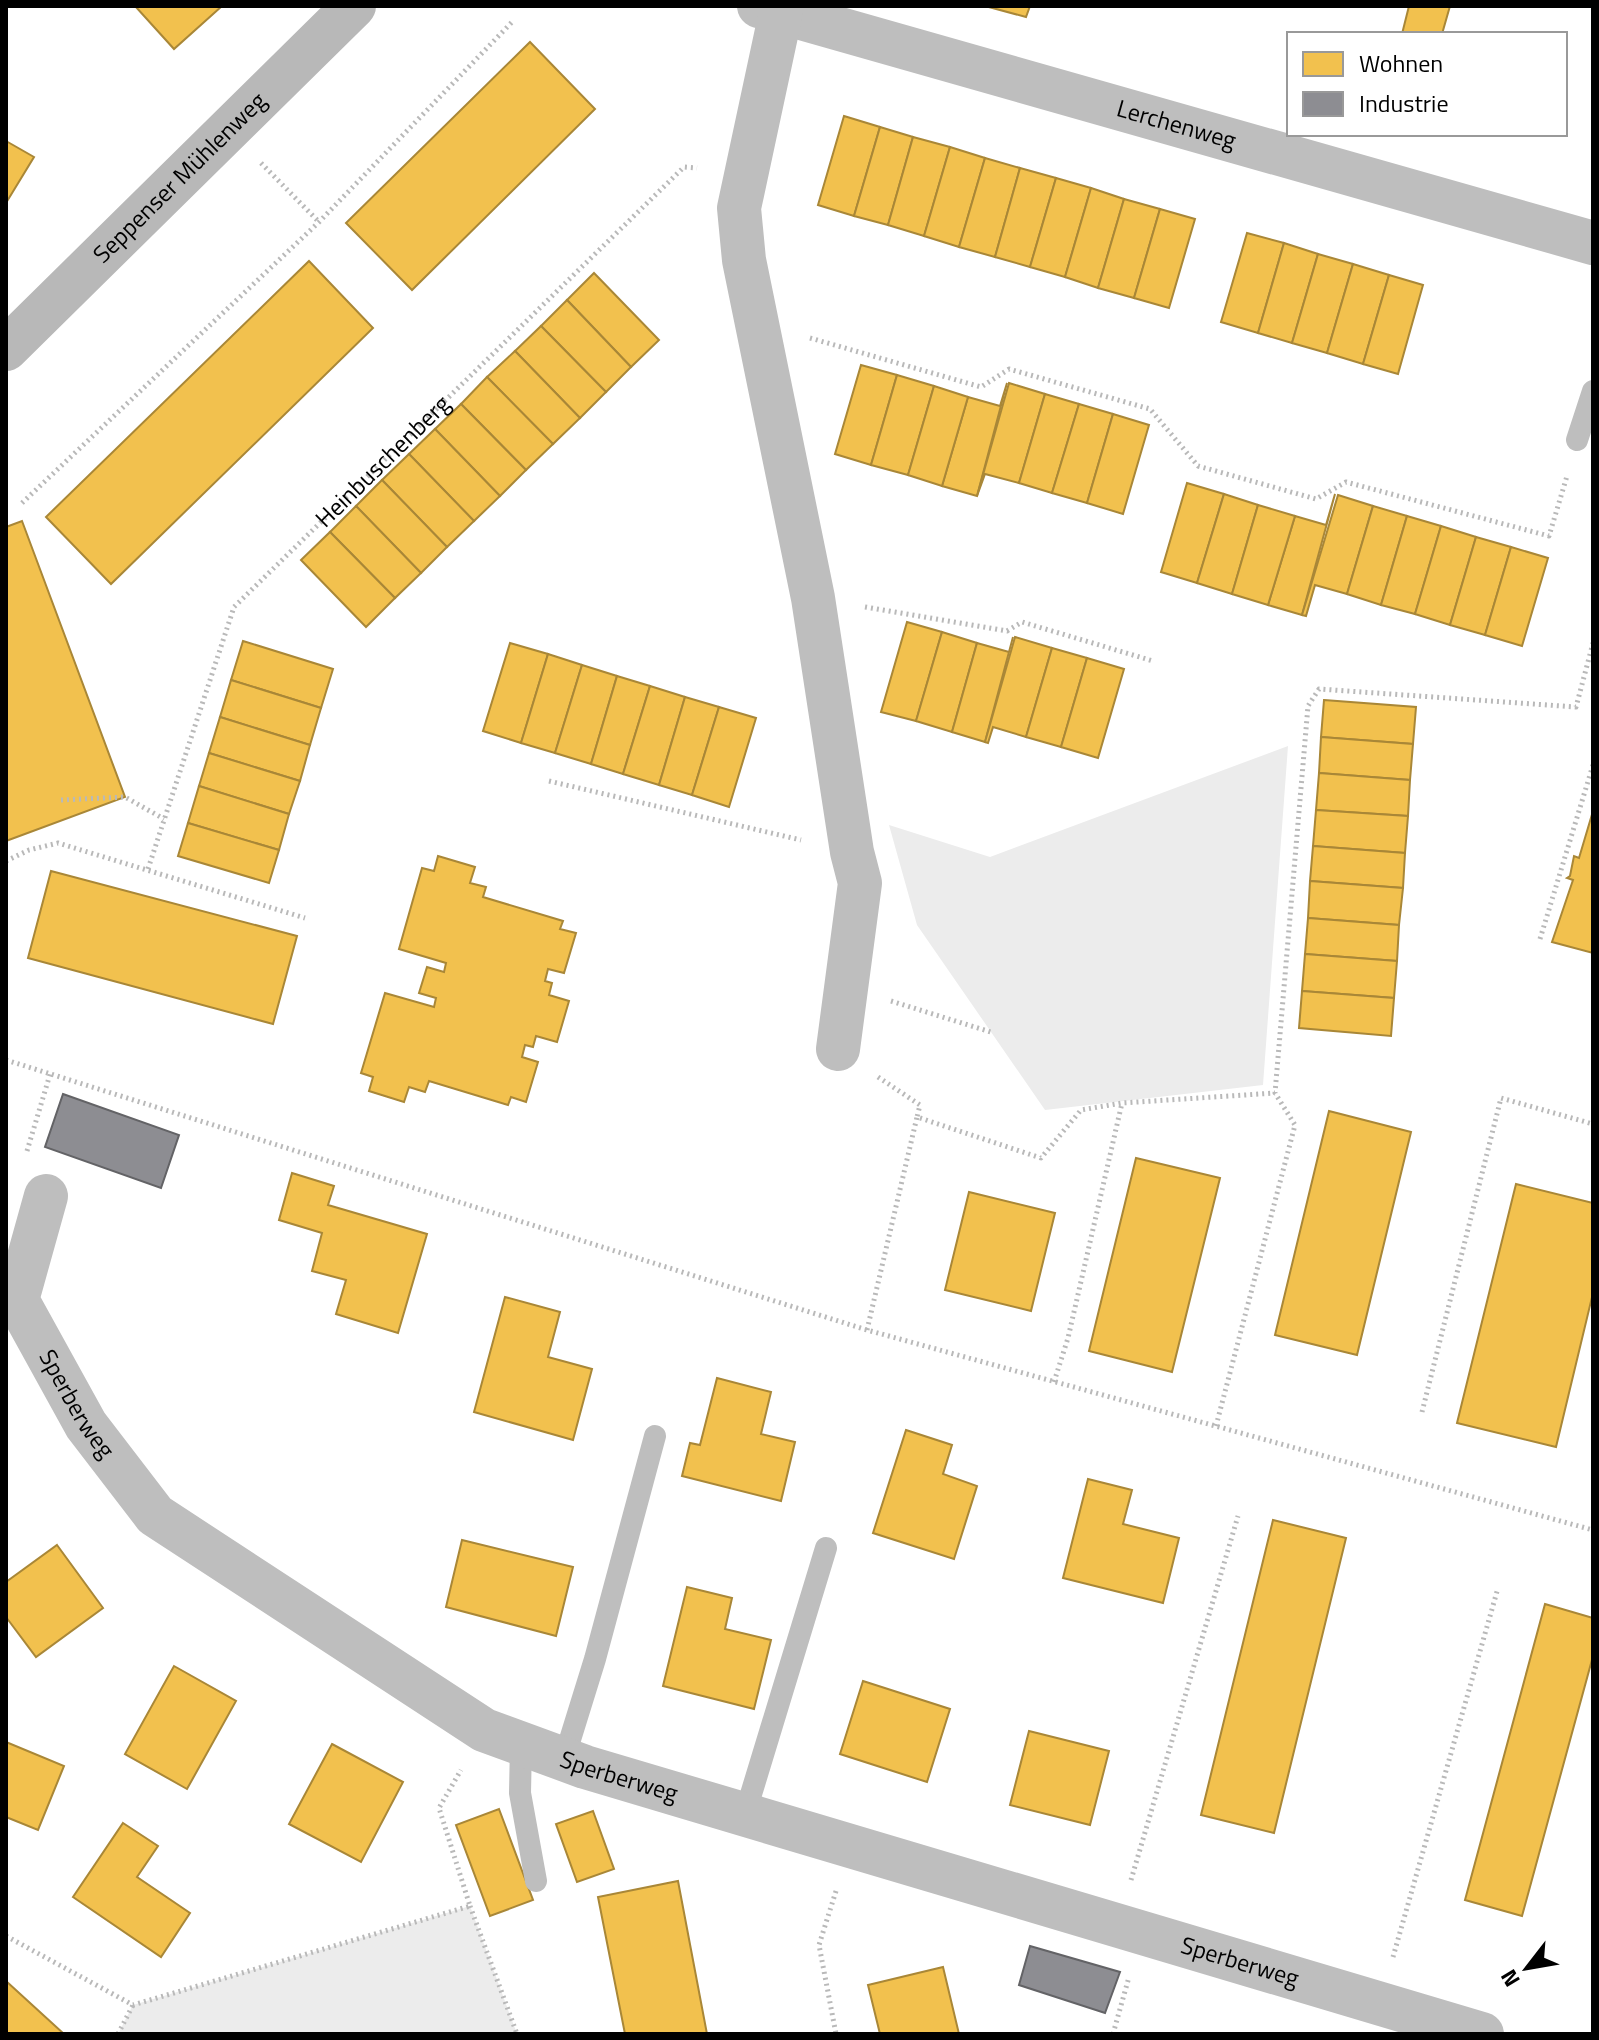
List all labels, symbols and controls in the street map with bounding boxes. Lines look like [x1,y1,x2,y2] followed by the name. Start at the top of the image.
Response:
[1287,32,1567,136] legend
[1359,45,1443,81] text: Wohnen
[84,83,274,271] street label: Seppenser Mühlenweg
[1359,85,1449,121] text: Industrie
[1113,90,1241,158] street label: Lerchenweg
[307,386,458,535] street label: Heinbuschenberg
[31,1343,124,1466] street label: Sperberweg
[555,1740,683,1811] street label: Sperberweg
[1177,1926,1304,1996] street label: Sperberweg
[1487,1928,1567,2008] north arrow
[1491,1963,1528,1994] text: N

